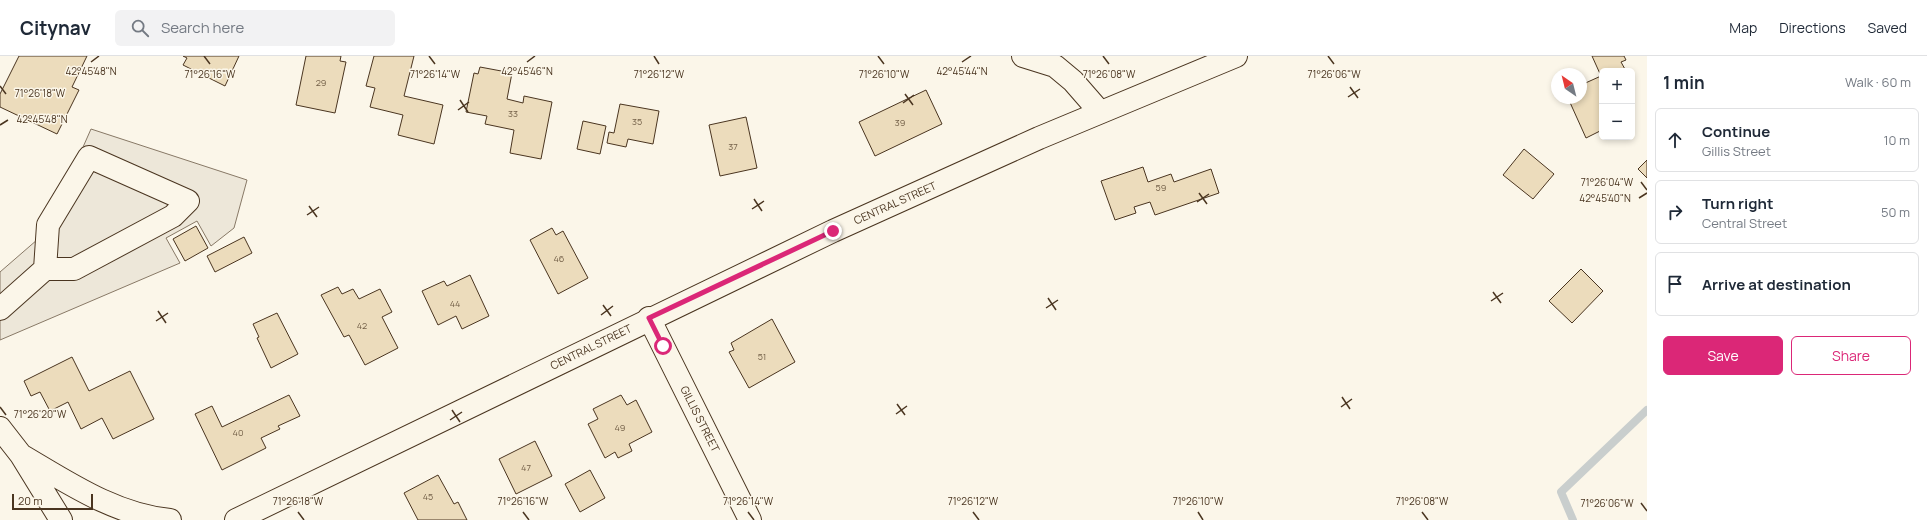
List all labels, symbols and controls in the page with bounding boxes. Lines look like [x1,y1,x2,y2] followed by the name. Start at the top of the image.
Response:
[115,10,395,46] search box
[20,15,91,41] text: Citynav
[129,17,151,39] icon: search
[161,17,244,38] text: Search here
[1729,18,1757,37] text: Map
[1779,18,1846,37] text: Directions
[1868,18,1907,37] text: Saved
[65,64,117,78] text: 42°45'48"N
[501,64,553,78] text: 42°45'46"N
[936,64,988,78] text: 42°45'44"N
[185,67,236,81] text: 71°26'16"W
[410,67,461,81] text: 71°26'14"W
[634,67,685,81] text: 71°26'12"W
[859,67,910,81] text: 71°26'10"W
[1083,67,1136,81] text: 71°26'08"W
[1307,67,1361,81] text: 71°26'06"W
[1551,68,1587,104] north arrow
[1599,68,1635,140] map controls
[1599,68,1635,104] button: +
[1663,71,1705,94] text: 1 min
[1845,73,1911,91] text: Walk · 60 m
[316,76,326,89] house number: 29
[15,86,66,100] text: 71°26'18"W
[1599,104,1635,140] button: −
[508,107,518,120] house number: 33
[16,112,68,126] text: 42°45'48"N
[632,115,642,128] house number: 35
[895,116,905,129] house number: 39
[1702,121,1770,142] text: Continue
[1664,129,1686,151] icon: ahead
[1883,131,1910,149] text: 10 m
[728,140,738,153] house number: 37
[1702,142,1771,160] text: Gillis Street
[1581,175,1634,189] text: 71°26'04"W
[851,177,939,227] street label: CENTRAL STREET
[1156,181,1166,194] house number: 59
[1579,191,1631,205] text: 42°45'40"N
[1702,193,1773,214] text: Turn right
[1664,201,1686,223] icon: right
[1881,203,1910,221] text: 50 m
[1702,214,1787,232] text: Central Street
[824,222,842,240] route end
[554,252,565,265] house number: 46
[1664,273,1686,295] icon: arrive
[1702,274,1851,295] text: Arrive at destination
[450,297,460,310] house number: 44
[357,319,367,332] house number: 42
[548,320,634,373] street label: CENTRAL STREET
[1663,336,1783,375] button: Save
[1791,336,1911,375] button: Share
[654,337,672,355] route start
[758,350,766,363] house number: 51
[677,383,724,455] street label: GILLIS STREET
[14,407,67,421] text: 71°26'20"W
[615,421,625,434] house number: 49
[233,426,243,439] house number: 40
[521,461,531,474] house number: 47
[423,490,433,503] house number: 45
[12,492,93,511] scale bar
[18,493,43,508] text: 20 m
[273,494,324,508] text: 71°26'18"W
[498,494,549,508] text: 71°26'16"W
[723,494,774,508] text: 71°26'14"W
[948,494,999,508] text: 71°26'12"W
[1173,494,1224,508] text: 71°26'10"W
[1396,494,1449,508] text: 71°26'08"W
[1580,496,1634,510] text: 71°26'06"W

